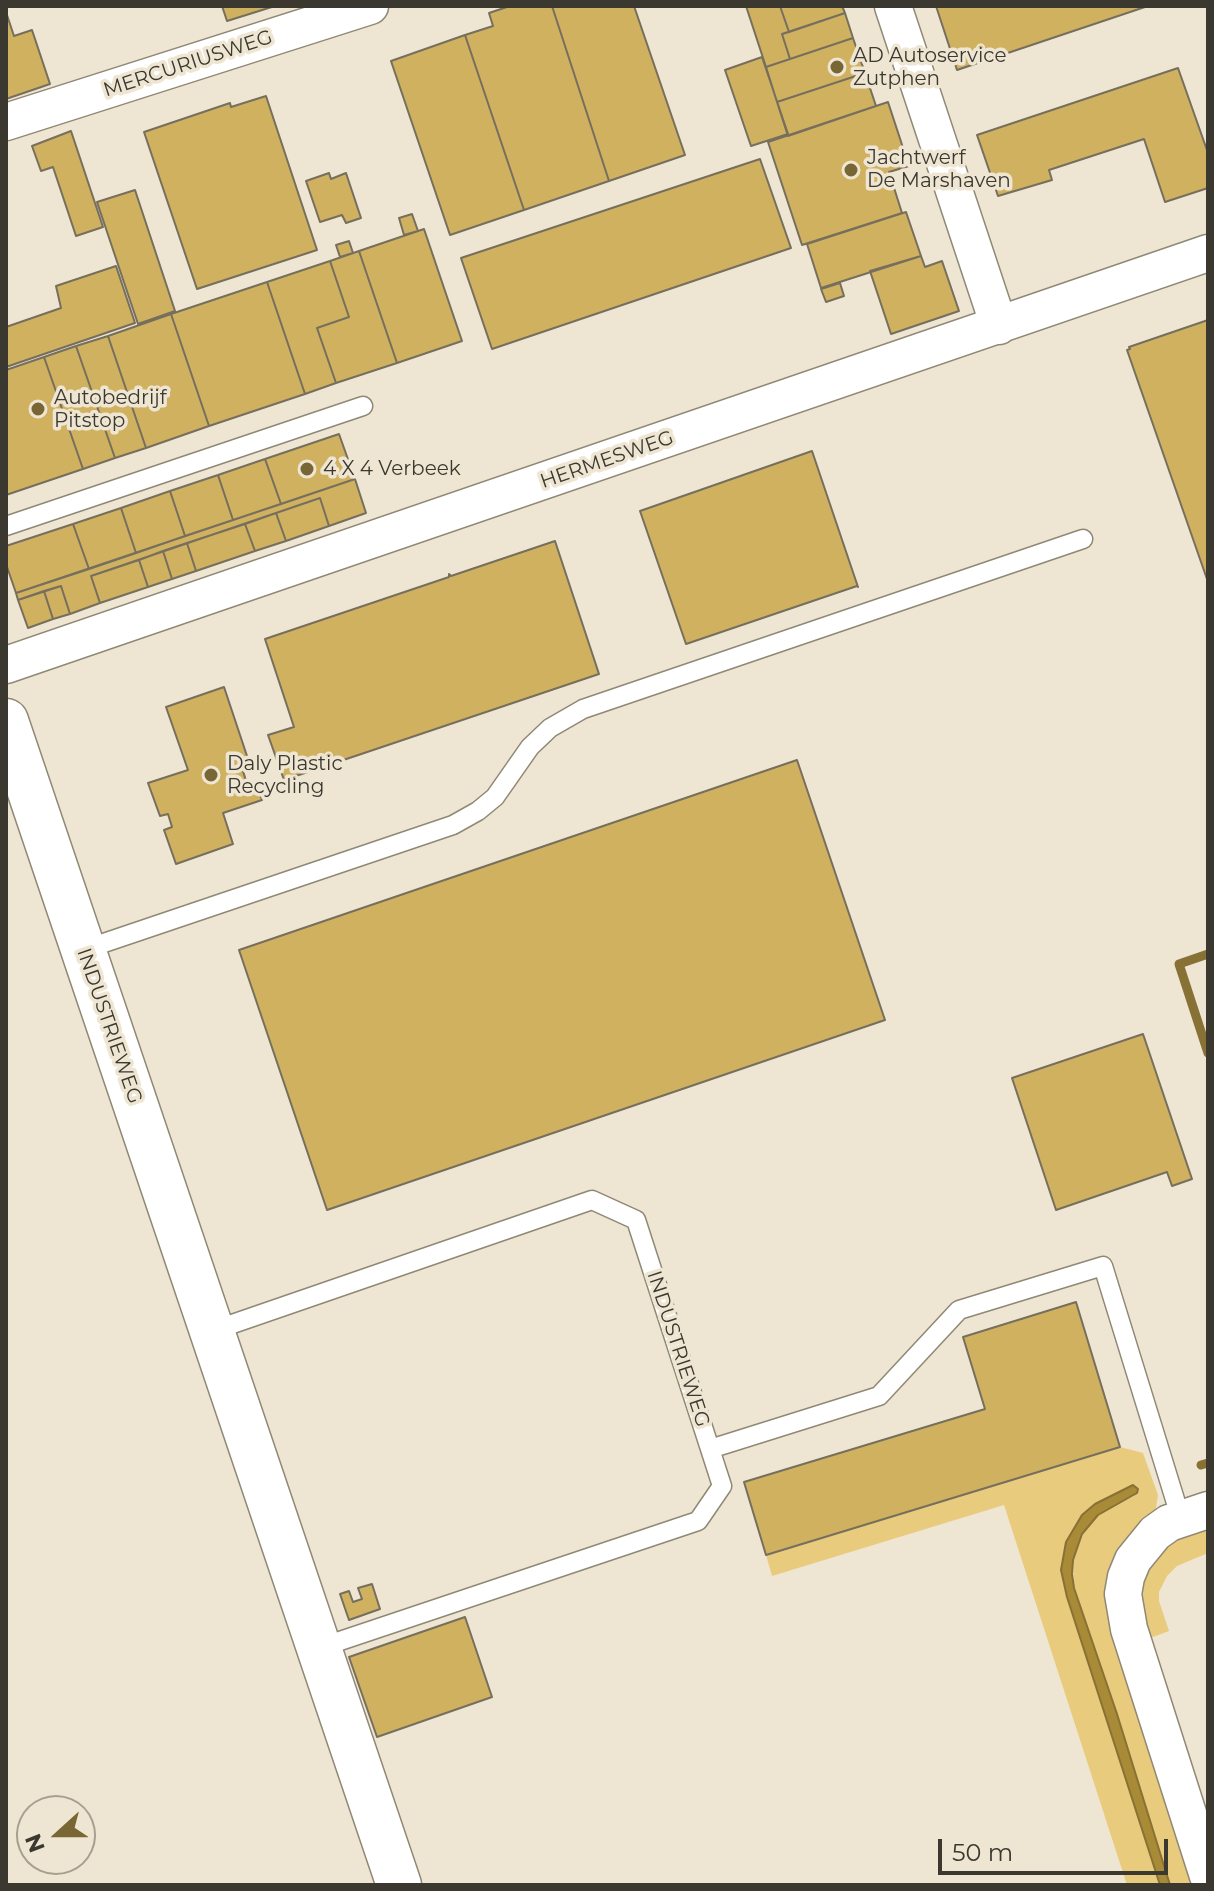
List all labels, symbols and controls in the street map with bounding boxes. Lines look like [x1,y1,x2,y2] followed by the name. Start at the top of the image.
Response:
[100,25,276,103] street label: MERCURIUSWEG
[853,44,1007,91] place label: AD Autoservice Zutphen
[828,58,846,76] marker: AD Autoservice Zutphen
[867,146,1011,193] place label: Jachtwerf De Marshaven
[842,161,860,179] marker: Jachtwerf De Marshaven
[54,386,167,433] place label: Autobedrijf Pitstop
[29,400,47,418] marker: Autobedrijf Pitstop
[537,426,677,494] street label: HERMESWEG
[323,457,461,481] place label: 4 X 4 Verbeek
[298,460,316,478] marker: 4 X 4 Verbeek
[227,752,343,799] place label: Daly Plastic Recycling
[202,766,220,784] marker: Daly Plastic Recycling
[71,945,147,1107] street label: INDUSTRIEWEG
[641,1268,715,1430] street label: INDUSTRIEWEG
[16,1795,96,1875] north arrow
[942,1823,1172,1873] scale bar
[19,1830,51,1856] text: N
[952,1838,1013,1867] text: 50 m

